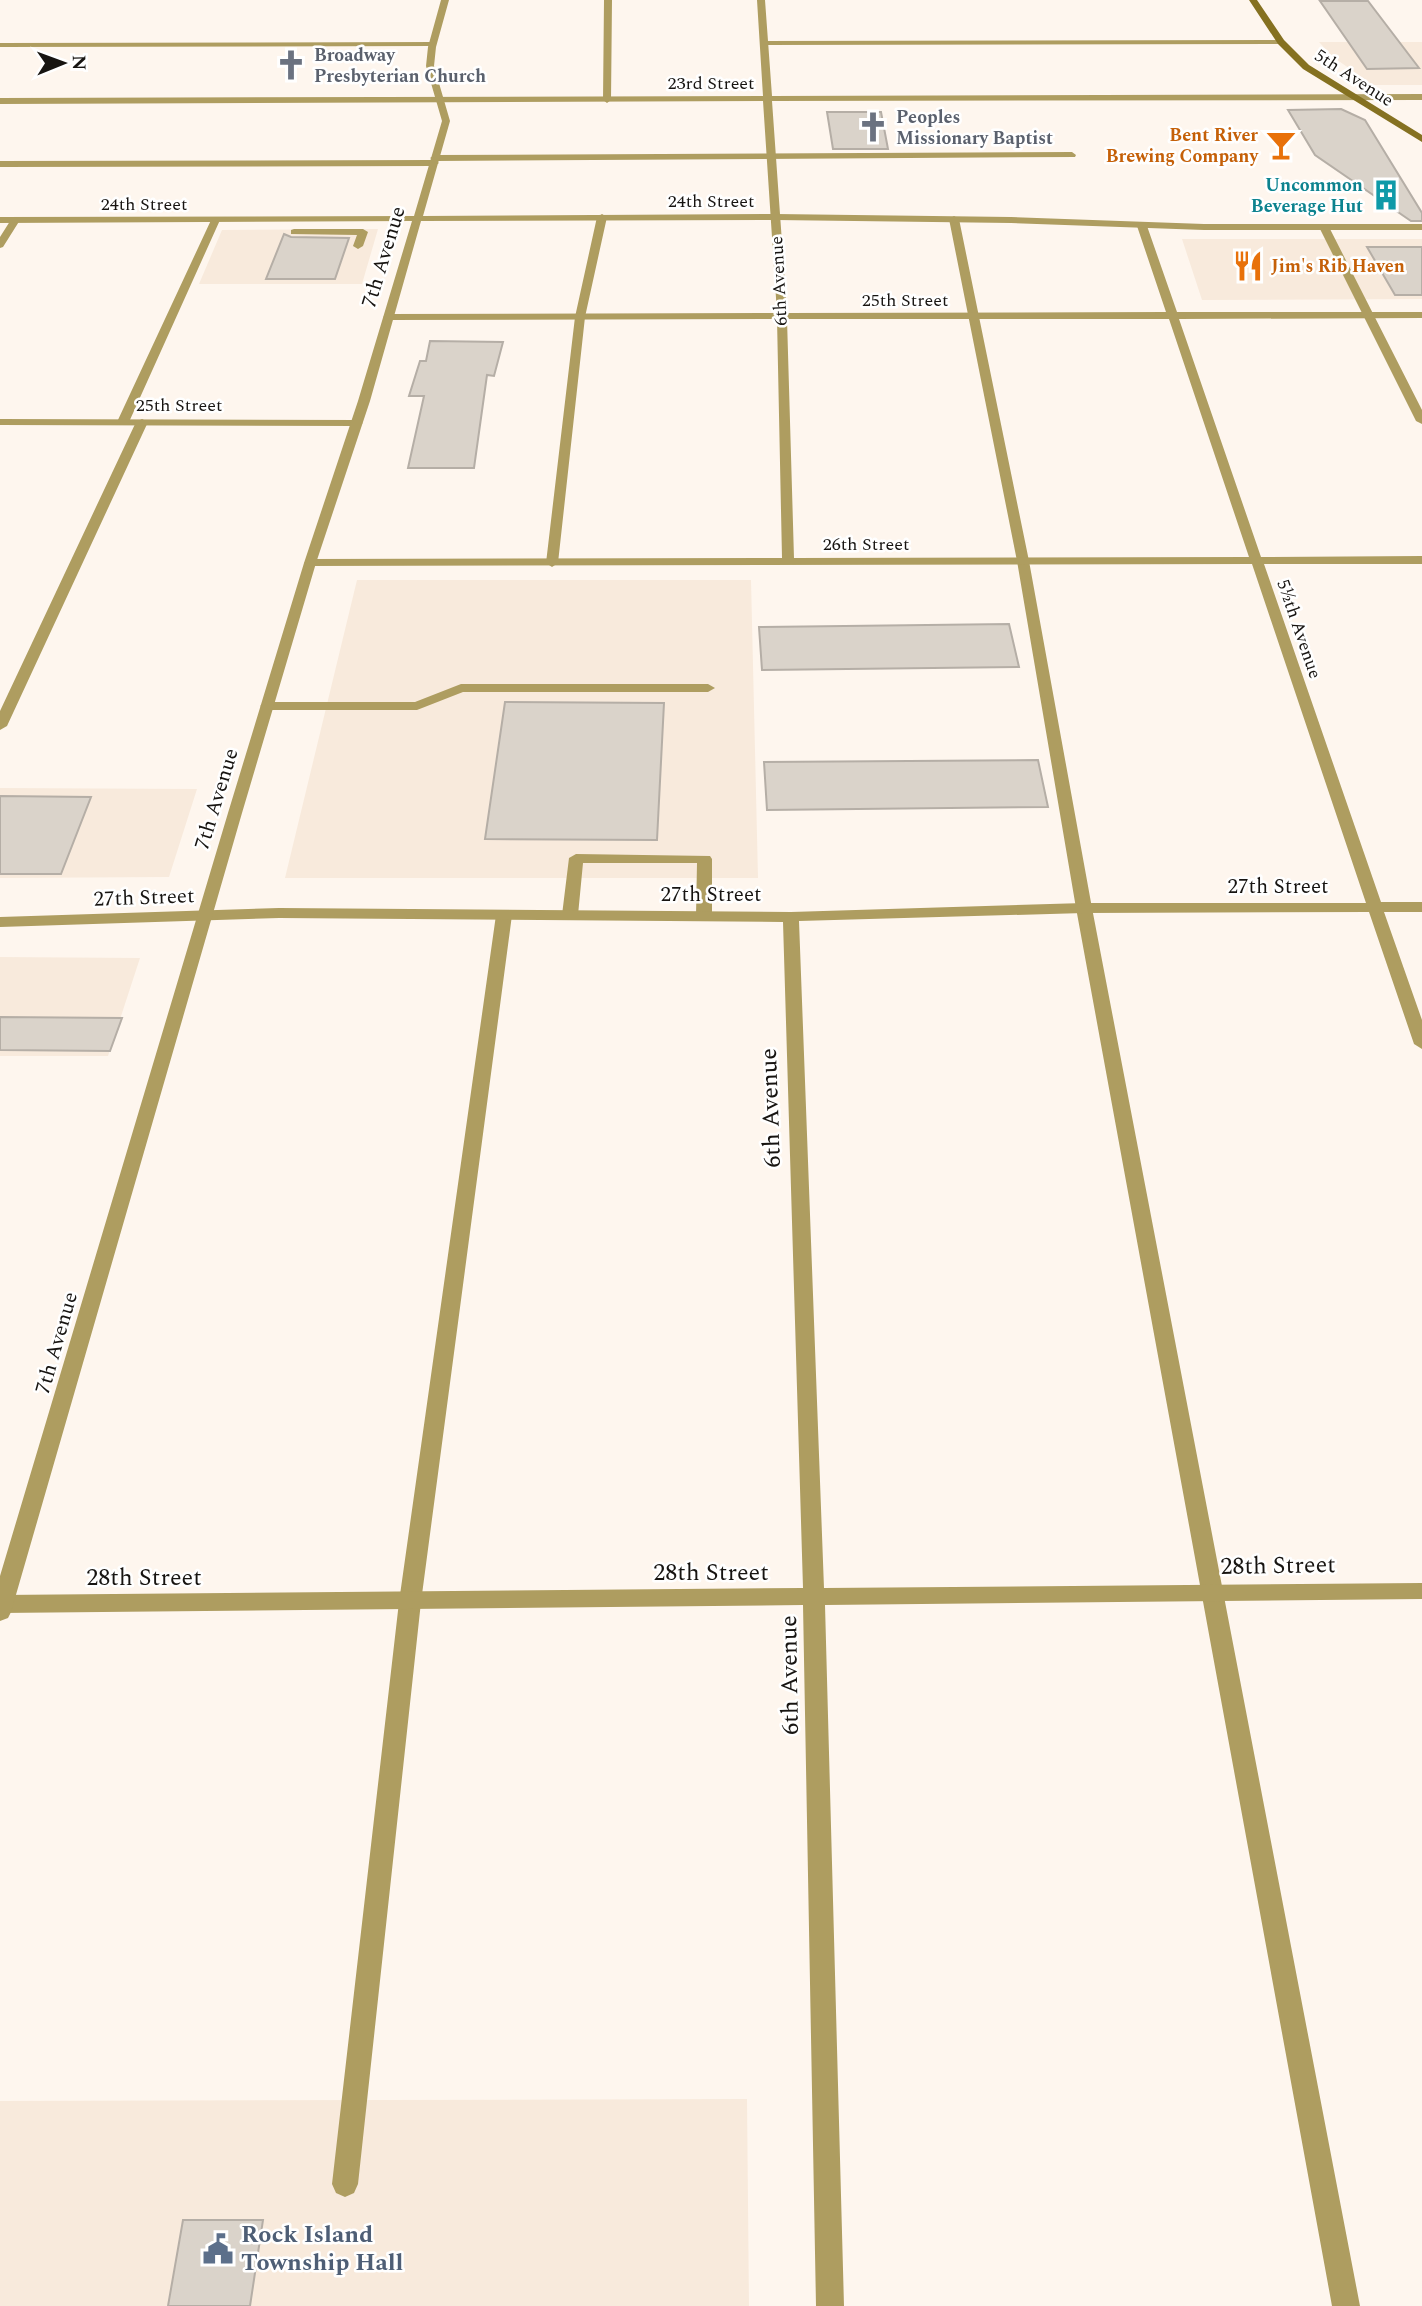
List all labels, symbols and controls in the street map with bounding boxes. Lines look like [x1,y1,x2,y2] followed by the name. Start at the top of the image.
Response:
[28,28,98,98] north arrow
[314,42,486,90] place label: Broadway Presbyterian Church
[1309,42,1399,114] street label: 5th Avenue
[274,48,308,82] church icon: Broadway Presbyterian Church
[64,55,93,71] text: N
[668,70,754,97] street label: 23rd Street
[896,104,1053,152] place label: Peoples Missionary Baptist
[856,110,890,144] church icon: Peoples Missionary Baptist
[1106,122,1259,170] place label: Bent River Brewing Company
[1264,128,1298,162] bar icon: Bent River Brewing Company
[1251,172,1363,220] place label: Uncommon Beverage Hut
[1369,178,1403,212] building icon: Uncommon Beverage Hut
[668,188,754,215] street label: 24th Street
[101,191,187,218] street label: 24th Street
[353,202,415,312] street label: 7th Avenue
[763,235,795,327] street label: 6th Avenue
[1231,249,1265,283] restaurant icon: Jim's Rib Haven
[1271,253,1405,280] place label: Jim's Rib Haven
[862,287,948,314] street label: 25th Street
[136,392,222,419] street label: 25th Street
[823,531,909,558] street label: 26th Street
[1269,576,1329,682] street label: 5½th Avenue
[186,744,248,854] street label: 7th Avenue
[1227,871,1329,903] street label: 27th Street
[660,879,762,911] street label: 27th Street
[93,880,195,916] street label: 27th Street
[751,1048,791,1168] street label: 6th Avenue
[27,1288,87,1398] street label: 7th Avenue
[1220,1547,1336,1585] street label: 28th Street
[653,1555,769,1591] street label: 28th Street
[86,1560,202,1596] street label: 28th Street
[771,1615,809,1735] street label: 6th Avenue
[241,2217,404,2281] place label: Rock Island Township Hall
[201,2232,235,2266] public building icon: Rock Island Township Hall

